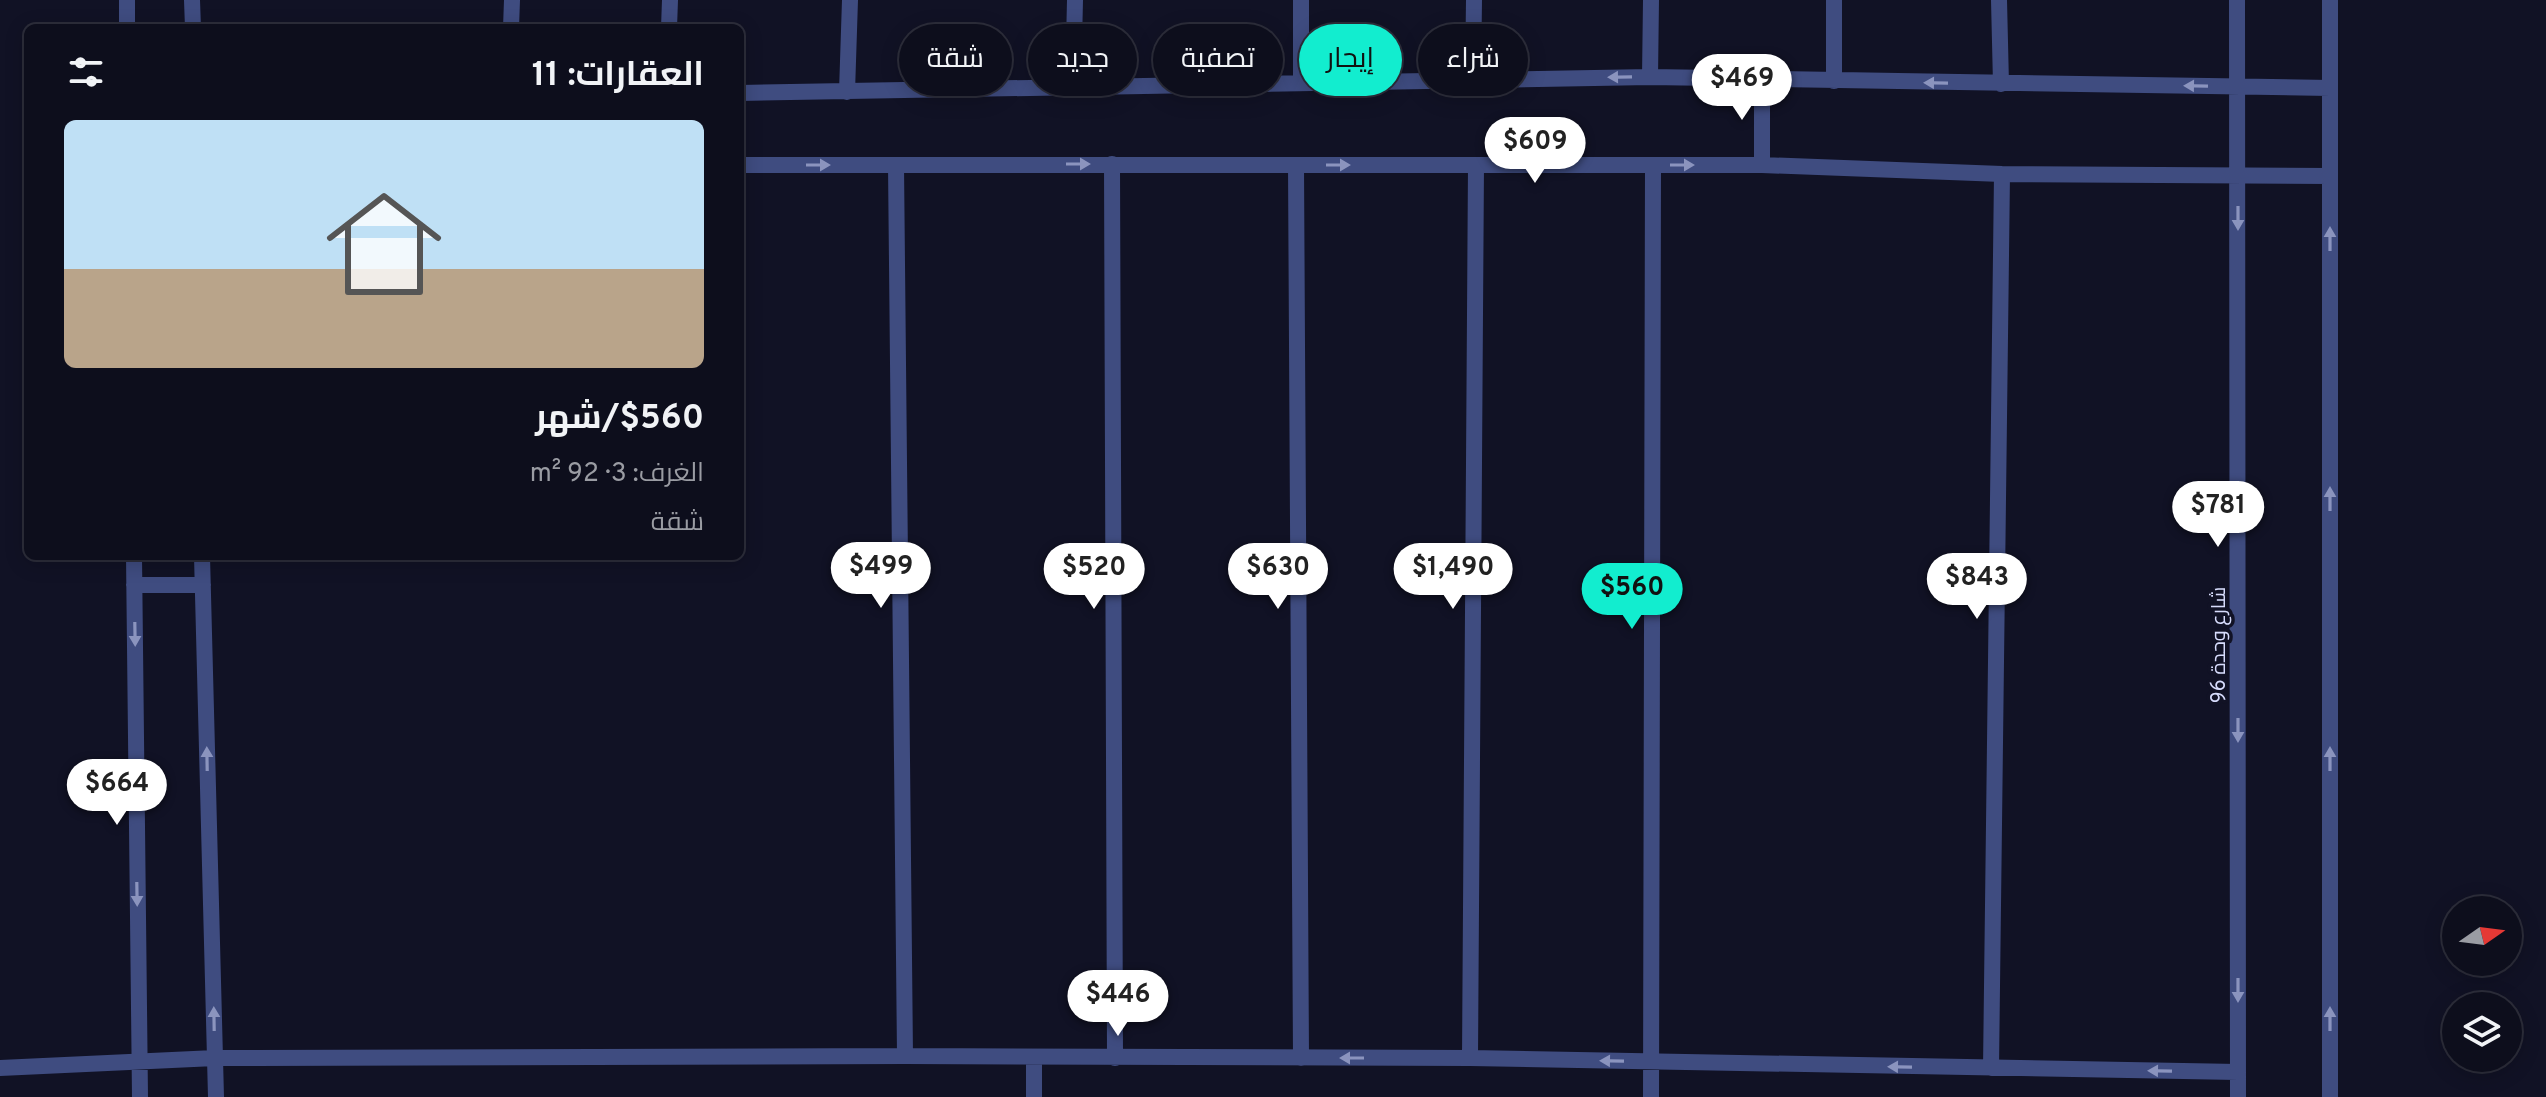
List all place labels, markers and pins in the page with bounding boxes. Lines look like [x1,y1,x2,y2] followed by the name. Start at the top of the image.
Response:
[1695,54,1789,122] pin: $469
[1488,117,1582,185] pin: $609
[2171,481,2265,549] pin: $781
[834,542,928,610] pin: $499
[1047,543,1141,611] pin: $520
[1231,543,1325,611] pin: $630
[1388,543,1518,611] pin: $1,490
[1930,553,2024,621] pin: $843
[1585,563,1679,631] pin: $560
[70,759,164,827] pin: $664
[1071,970,1165,1038] pin: $446

